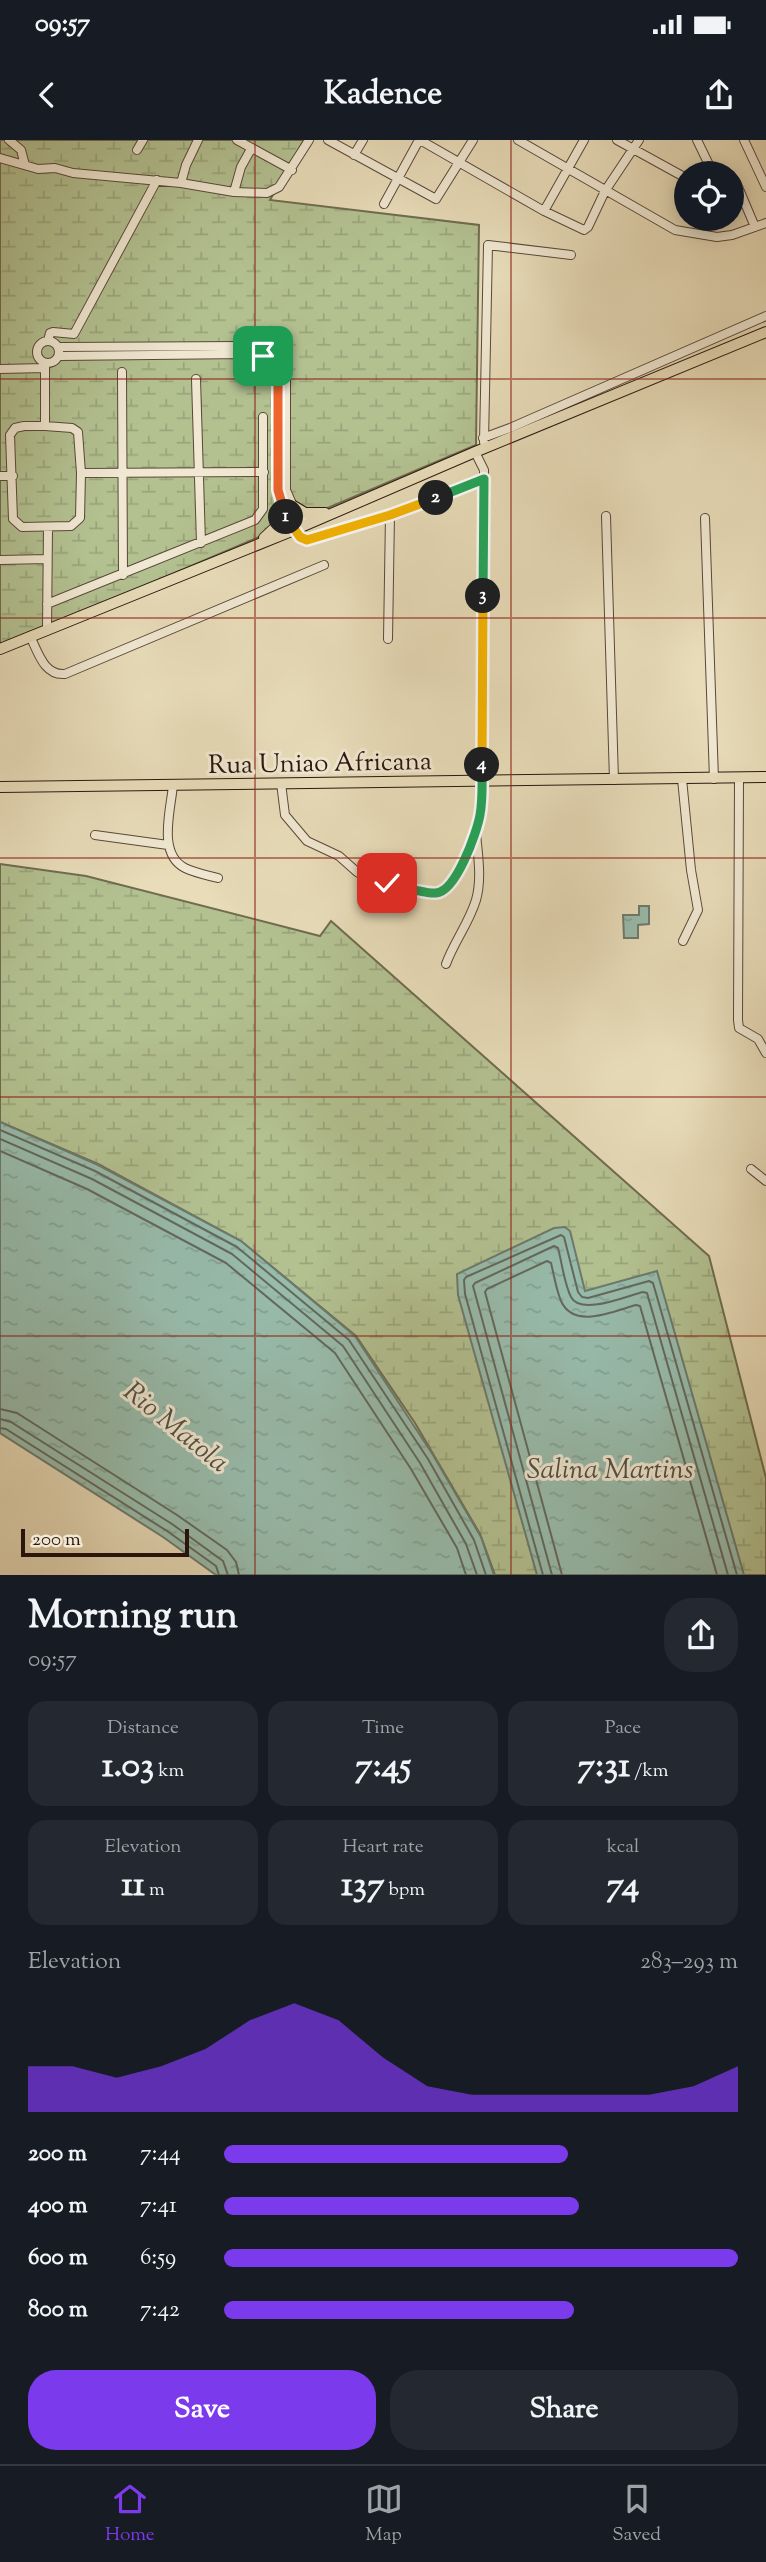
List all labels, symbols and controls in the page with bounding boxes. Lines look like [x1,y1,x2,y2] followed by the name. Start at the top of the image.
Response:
[35,6,90,43] text: 09:57
[324,72,442,118] text: Kadence
[28,76,66,114] icon: back
[700,76,738,114] icon: share
[674,161,744,231] map controls
[674,161,744,231] button: locate
[233,326,293,386] pin
[244,337,282,375] icon: arrive
[418,480,453,516] pin: 2
[431,484,440,511] text: 2
[268,500,304,534] pin: 1
[282,503,289,530] text: 1
[466,578,500,614] pin: 3
[479,582,486,609] text: 3
[208,744,432,785] street label: Rua Uniao Africana
[464,748,500,782] pin: 4
[477,751,486,778] text: 4
[357,853,417,913] pin
[368,864,406,902] icon: check
[114,1373,236,1483] water label: Rio Matola
[527,1451,693,1491] water label: Salina Martins
[21,1526,189,1558] scale bar
[32,1527,81,1554] text: 200 m
[28,1591,238,1645] text: Morning run
[664,1598,738,1672] button: share
[28,1644,77,1677] text: 09:57
[107,1715,179,1742] text: Distance
[362,1715,404,1742] text: Time
[605,1715,641,1742] text: Pace
[102,1742,154,1793] text: 1.03
[355,1742,411,1793] text: 7:45
[577,1742,630,1793] text: 7:31
[154,1758,184,1785] text: km
[630,1758,669,1785] text: /km
[104,1834,182,1861] text: Elevation
[342,1834,424,1861] text: Heart rate
[607,1834,639,1861] text: kcal
[121,1861,145,1912] text: 11
[341,1861,385,1912] text: 137
[607,1861,639,1912] text: 74
[145,1877,165,1904] text: m
[385,1877,425,1904] text: bpm
[28,1946,121,1979] text: Elevation
[640,1946,738,1979] text: 283–293 m
[28,2138,87,2171] text: 200 m
[140,2138,181,2171] text: 7:44
[28,2190,88,2223] text: 400 m
[140,2190,177,2223] text: 7:41
[28,2242,88,2275] text: 600 m
[140,2242,176,2275] text: 6:59
[28,2294,88,2327] text: 800 m
[140,2294,180,2327] text: 7:42
[28,2370,376,2450] button: Save
[390,2370,738,2450] button: Share
[105,2480,155,2549] tab: Home
[365,2480,403,2549] tab: Map
[612,2480,661,2549] tab: Saved

